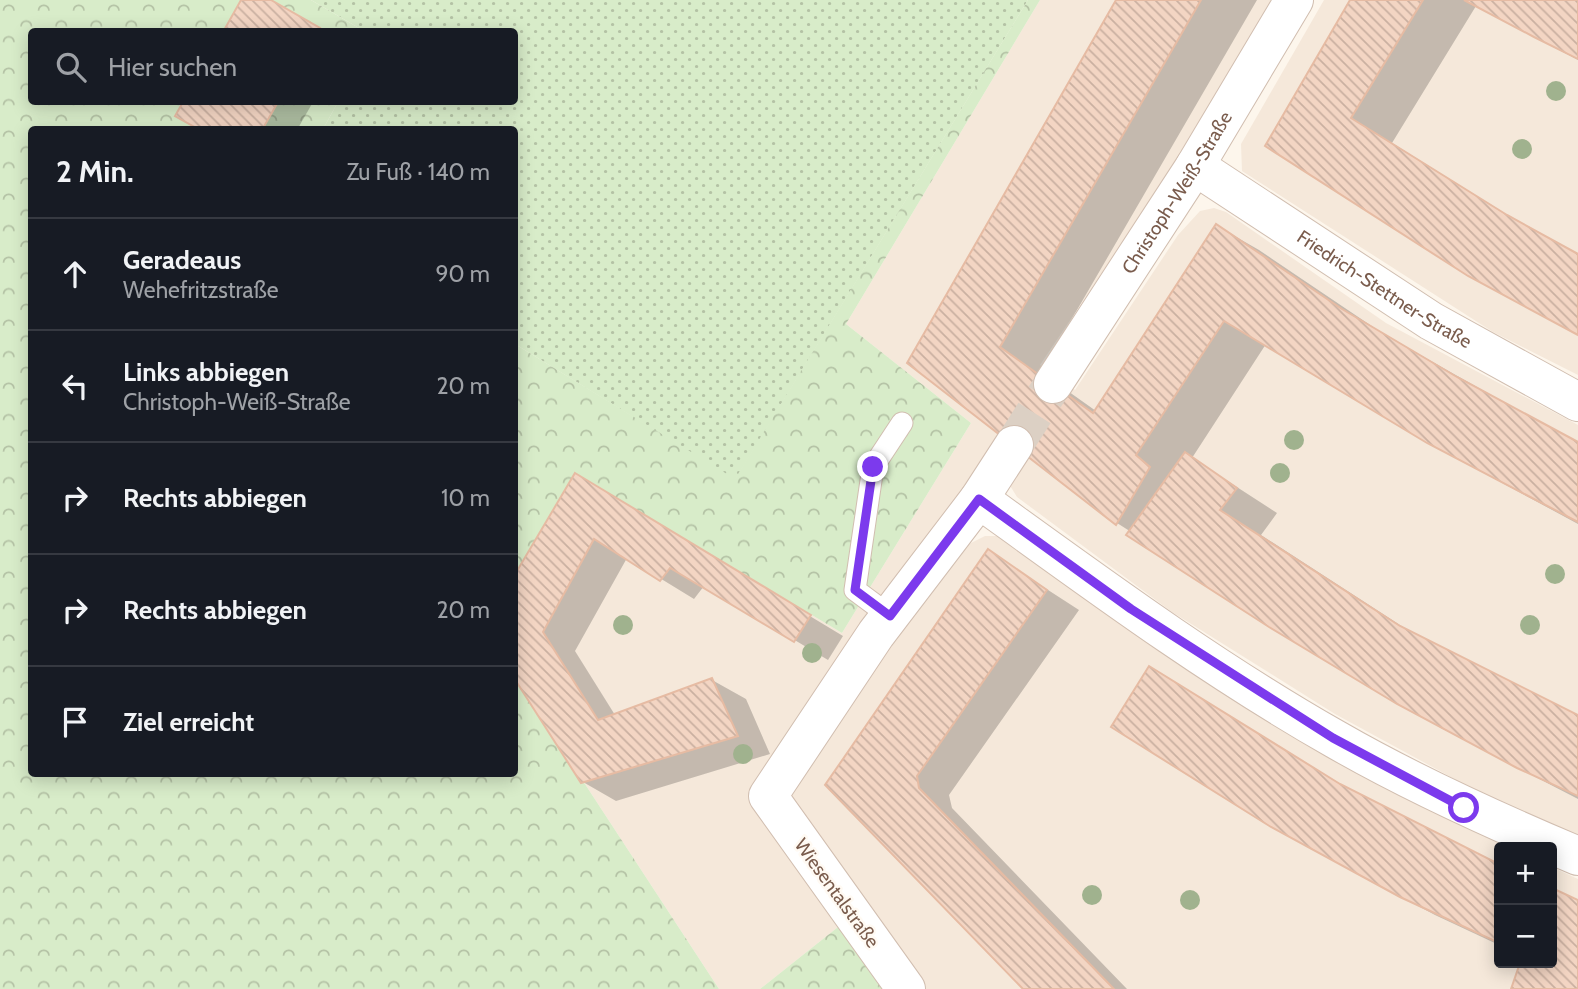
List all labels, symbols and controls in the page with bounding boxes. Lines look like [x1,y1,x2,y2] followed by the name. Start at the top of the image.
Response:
[28,28,518,105] search box
[52,48,90,86] icon: search
[108,51,237,83] text: Hier suchen
[1116,107,1237,278] street label: Christoph-Weiß-Straße
[56,153,134,190] text: 2 Min.
[346,158,490,186] text: Zu Fuß · 140 m
[1293,225,1476,353] street label: Friedrich-Stettner-Straße
[123,244,241,276] text: Geradeaus
[56,255,94,293] icon: ahead
[436,260,490,288] text: 90 m
[123,276,279,304] text: Wehefritzstraße
[123,356,289,388] text: Links abbiegen
[56,367,94,405] icon: left
[437,372,490,400] text: 20 m
[123,388,351,416] text: Christoph-Weiß-Straße
[857,451,888,482] route end
[56,479,94,517] icon: right
[123,482,307,514] text: Rechts abbiegen
[441,484,490,512] text: 10 m
[56,591,94,629] icon: right
[123,594,307,626] text: Rechts abbiegen
[437,596,490,624] text: 20 m
[56,703,94,741] icon: arrive
[123,706,254,738] text: Ziel erreicht
[1448,792,1479,823] route start
[790,834,885,952] street label: Wiesentalstraße
[1494,842,1557,968] map controls
[1494,842,1557,905] button: +
[1494,905,1557,968] button: −

